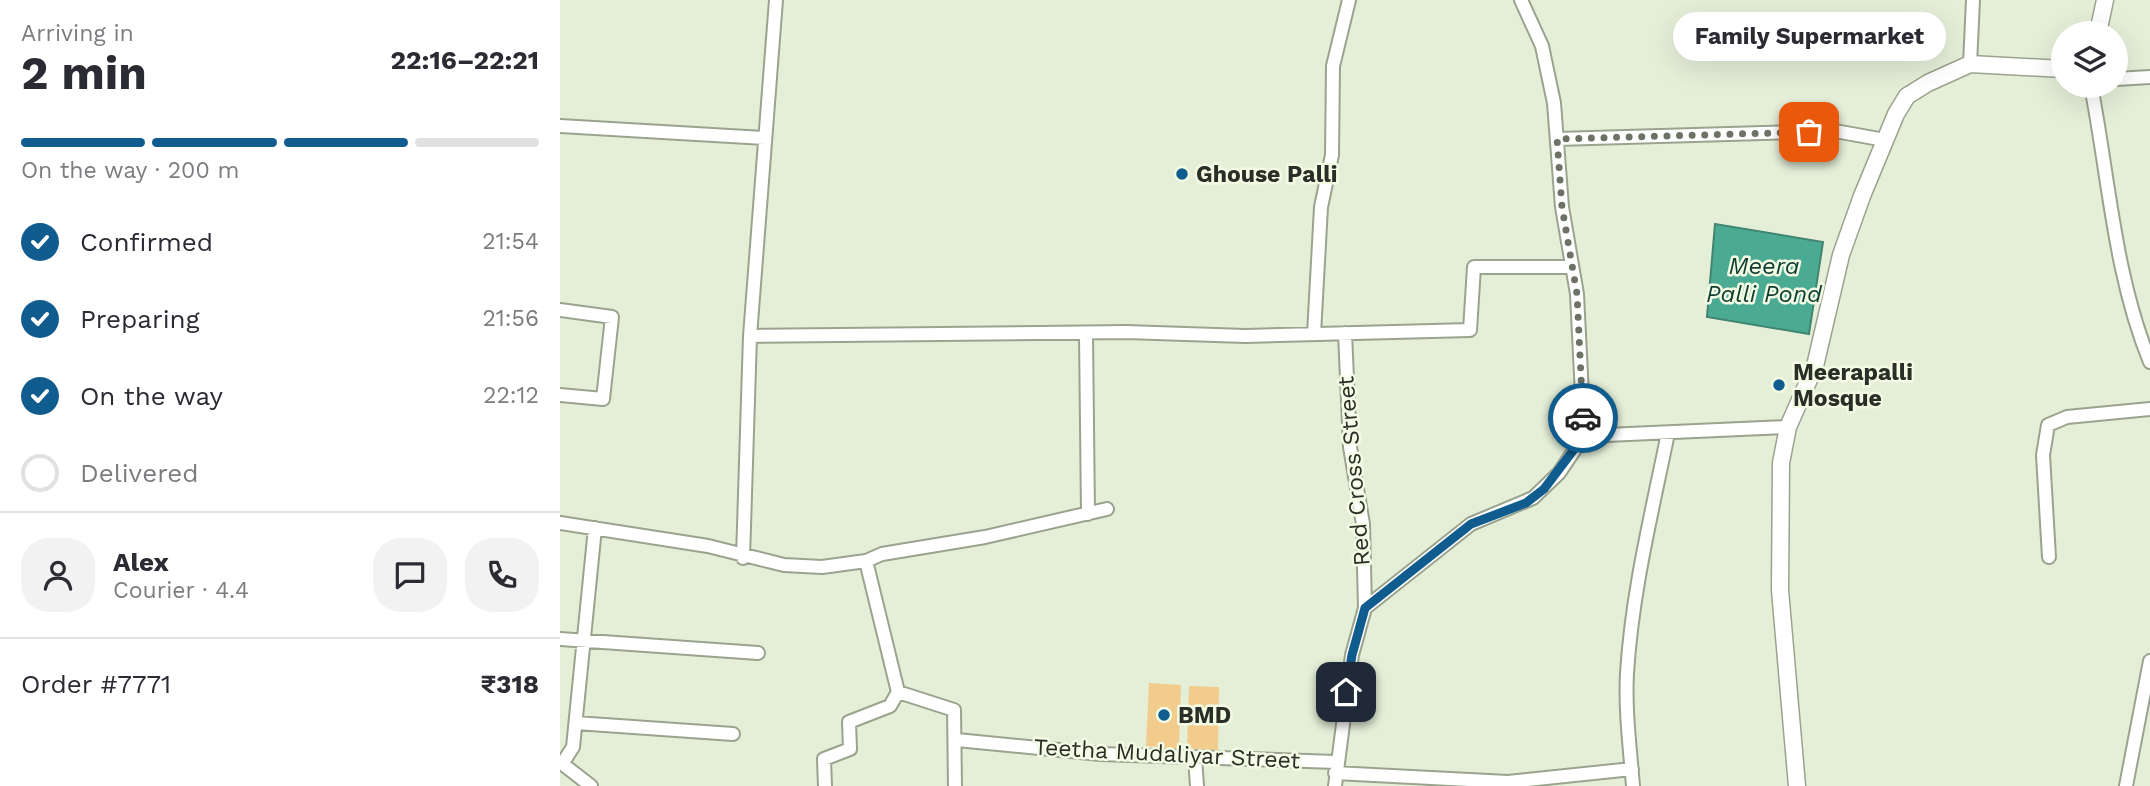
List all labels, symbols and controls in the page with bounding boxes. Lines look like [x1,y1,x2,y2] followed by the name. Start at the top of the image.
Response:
[1672,13,1946,62] callout: Family Supermarket
[21,20,134,47] text: Arriving in
[2051,21,2128,98] map controls
[2051,21,2128,98] button: layers
[1695,23,1924,50] text: Family Supermarket
[391,45,539,75] text: 22:16–22:21
[21,46,147,100] text: 2 min
[1779,102,1839,162] pin
[1790,113,1828,151] icon: bag
[21,157,239,184] text: On the way · 200 m
[1196,161,1337,188] place label: Ghouse Palli
[1174,166,1190,182] marker: Ghouse Palli
[21,223,59,261] icon: check
[80,227,213,257] text: Confirmed
[482,228,539,255] text: 21:54
[1706,252,1823,308] water label: Meera Palli Pond
[21,300,59,338] icon: check
[80,304,200,334] text: Preparing
[482,305,539,332] text: 21:56
[1793,359,1913,412] place label: Meerapalli Mosque
[1332,375,1376,567] street label: Red Cross Street
[21,377,59,415] icon: check
[1771,377,1787,393] marker: Meerapalli Mosque
[80,381,223,411] text: On the way
[483,382,539,409] text: 22:12
[1548,383,1618,453] courier
[1564,399,1602,437] icon: car
[80,458,199,488] text: Delivered
[21,538,95,612] button: person
[373,538,447,612] button: chat
[465,538,539,612] button: phone
[113,547,169,577] text: Alex
[113,577,249,604] text: Courier · 4.4
[1316,662,1376,722] pin
[21,669,171,699] text: Order #7771
[480,669,539,699] text: ₹318
[1327,673,1365,711] icon: home
[1178,702,1231,729] place label: BMD
[1156,707,1172,723] marker: BMD
[1033,734,1301,774] street label: Teetha Mudaliyar Street

